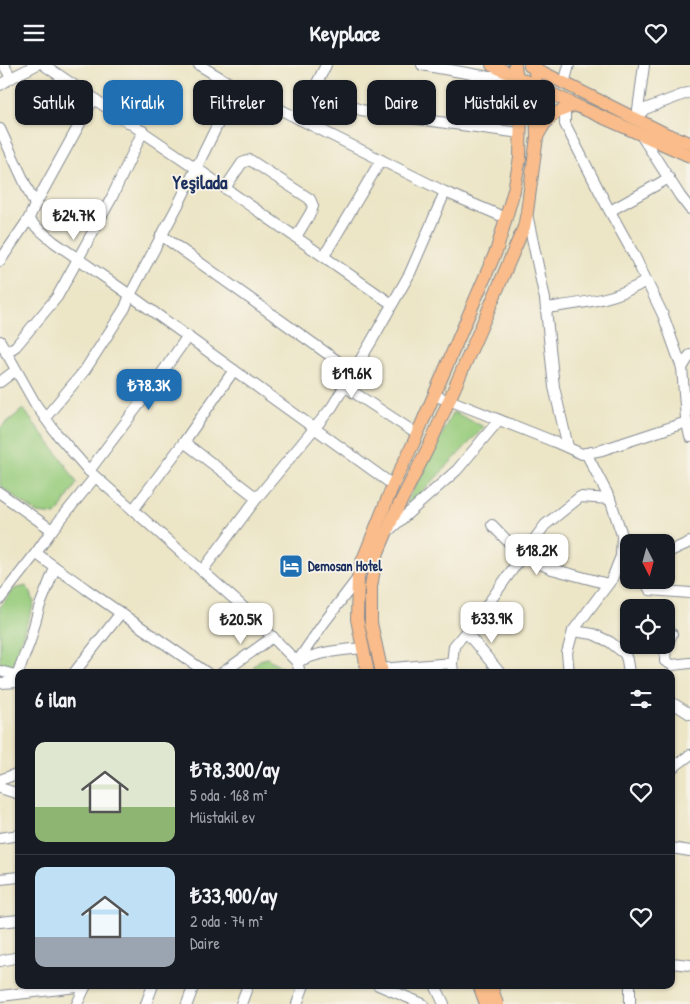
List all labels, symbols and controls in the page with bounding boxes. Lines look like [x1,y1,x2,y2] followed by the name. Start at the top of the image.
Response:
[310,18,380,48] text: Keyplace
[20,19,48,47] icon: menu
[642,19,670,47] icon: heart
[15,80,93,125] chip: Satılık
[103,80,183,125] chip: Kiralık
[193,80,283,125] chip: Filtreler
[293,80,357,125] chip: Yeni
[367,80,436,125] chip: Daire
[446,80,555,125] chip: Müstakil ev
[173,169,228,195] district label: Yeşilada
[33,199,115,241] pin: ₺24.7K
[53,204,95,226] text: ₺24.7K
[311,357,393,399] pin: ₺19.6K
[332,362,372,384] text: ₺19.6K
[108,369,190,411] pin: ₺78.3K
[128,374,170,396] text: ₺78.3K
[496,533,578,576] pin: ₺18.2K
[620,534,675,589] north arrow
[620,534,675,654] map controls
[516,539,558,561] text: ₺18.2K
[278,553,304,579] hotel icon: Demosan Hotel
[308,556,382,575] place label: Demosan Hotel
[620,599,675,654] button: locate
[451,601,533,644] pin: ₺33.9K
[200,603,282,645] pin: ₺20.5K
[471,607,513,629] text: ₺33.9K
[220,608,262,630] text: ₺20.5K
[35,685,76,714] text: 6 ilan
[627,685,655,713] icon: filters
[190,755,280,784] text: ₺78,300/ay
[75,762,135,822] icon: home
[627,778,655,806] icon: heart
[190,784,267,806] text: 5 oda · 168 m²
[190,806,255,828] text: Müstakil ev
[190,881,278,910] text: ₺33,900/ay
[75,887,135,947] icon: home
[627,903,655,931] icon: heart
[190,910,263,932] text: 2 oda · 74 m²
[190,932,220,954] text: Daire

